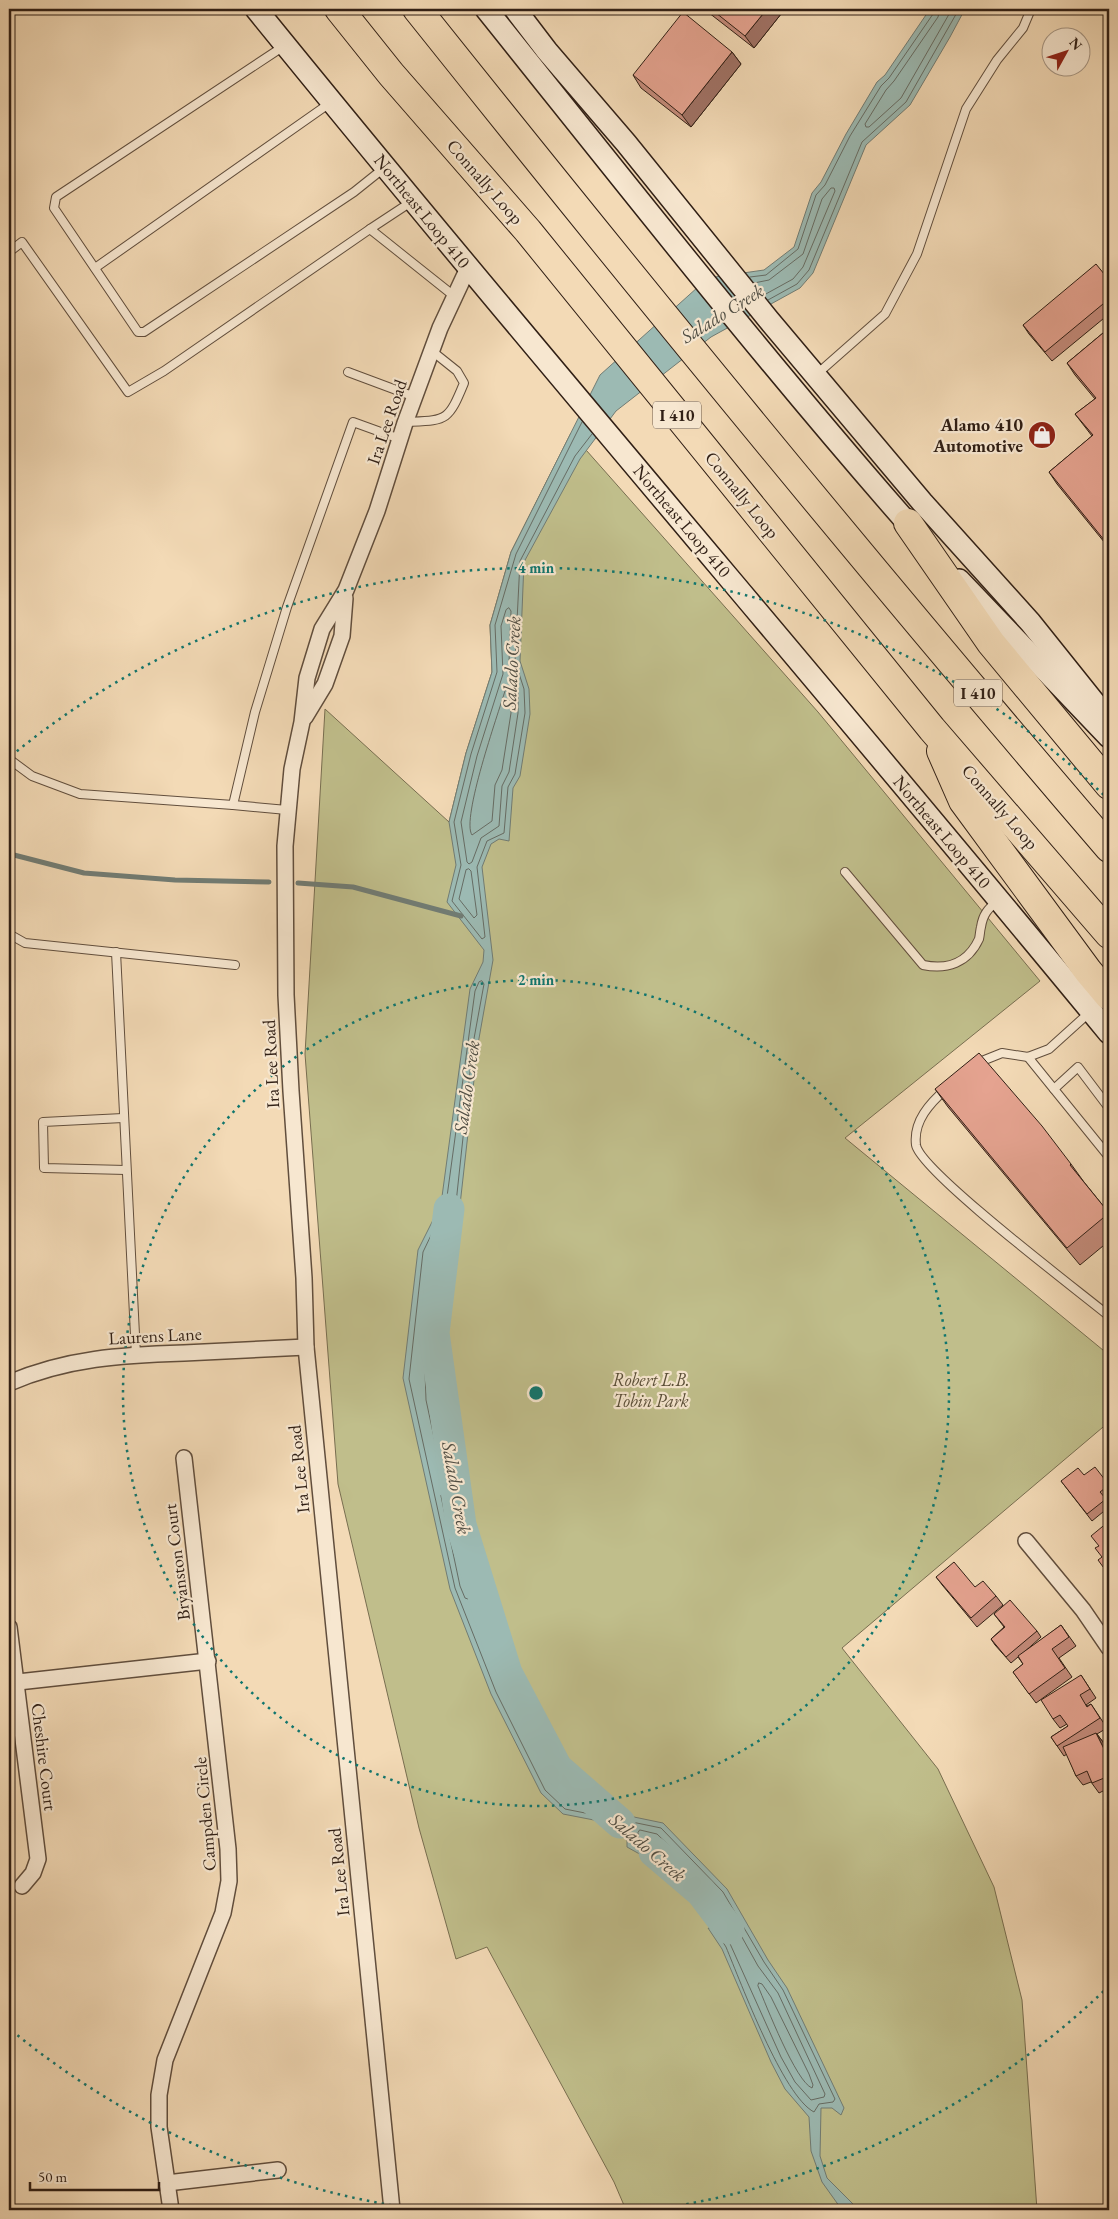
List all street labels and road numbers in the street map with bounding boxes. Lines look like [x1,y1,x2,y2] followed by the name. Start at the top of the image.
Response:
[442,134,529,229] street label: Connally Loop
[369,149,476,273] street label: Northeast Loop 410
[361,375,412,467] street label: Ira Lee Road
[653,402,701,428] road number: I 410
[700,446,785,543] street label: Connally Loop
[628,459,737,582] street label: Northeast Loop 410
[954,680,1002,706] road number: I 410
[957,759,1044,854] street label: Connally Loop
[888,770,997,893] street label: Northeast Loop 410
[257,1018,284,1109] street label: Ira Lee Road
[108,1322,202,1349] street label: Laurens Lane
[282,1423,315,1514] street label: Ira Lee Road
[158,1502,195,1622] street label: Bryanston Court
[26,1702,63,1812] street label: Cheshire Court
[188,1756,221,1872] street label: Campden Circle
[322,1826,355,1917] street label: Ira Lee Road

